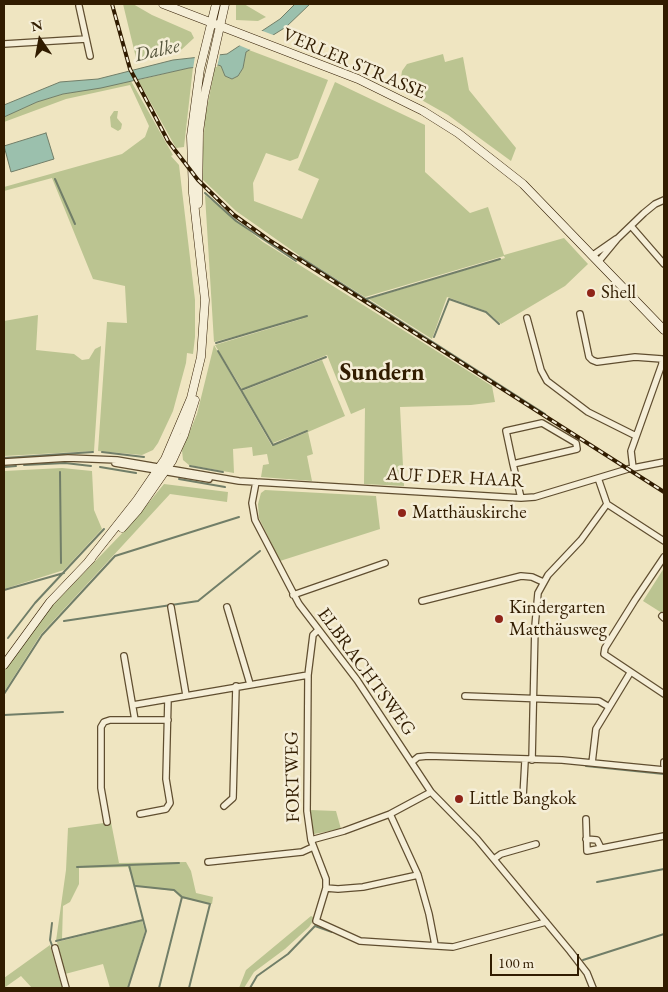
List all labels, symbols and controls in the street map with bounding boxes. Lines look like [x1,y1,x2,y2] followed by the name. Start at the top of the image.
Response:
[15,15,65,65] north arrow
[29,15,44,35] text: N
[279,23,429,105] street label: VERLER STRASSE
[132,34,182,68] water label: Dalke
[601,282,636,304] place label: Shell
[585,287,597,299] marker: Shell
[339,359,425,387] district label: Sundern
[385,463,525,493] street label: AUF DER HAAR
[412,502,527,524] place label: Matthäuskirche
[396,507,408,519] marker: Matthäuskirche
[509,597,607,641] place label: Kindergarten Matthäusweg
[312,604,420,740] street label: ELBRACHTSWEG
[493,613,505,625] marker: Kindergarten Matthäusweg
[281,731,305,823] street label: FORTWEG
[469,788,576,810] place label: Little Bangkok
[453,793,465,805] marker: Little Bangkok
[493,944,582,976] scale bar
[498,953,534,972] text: 100 m

